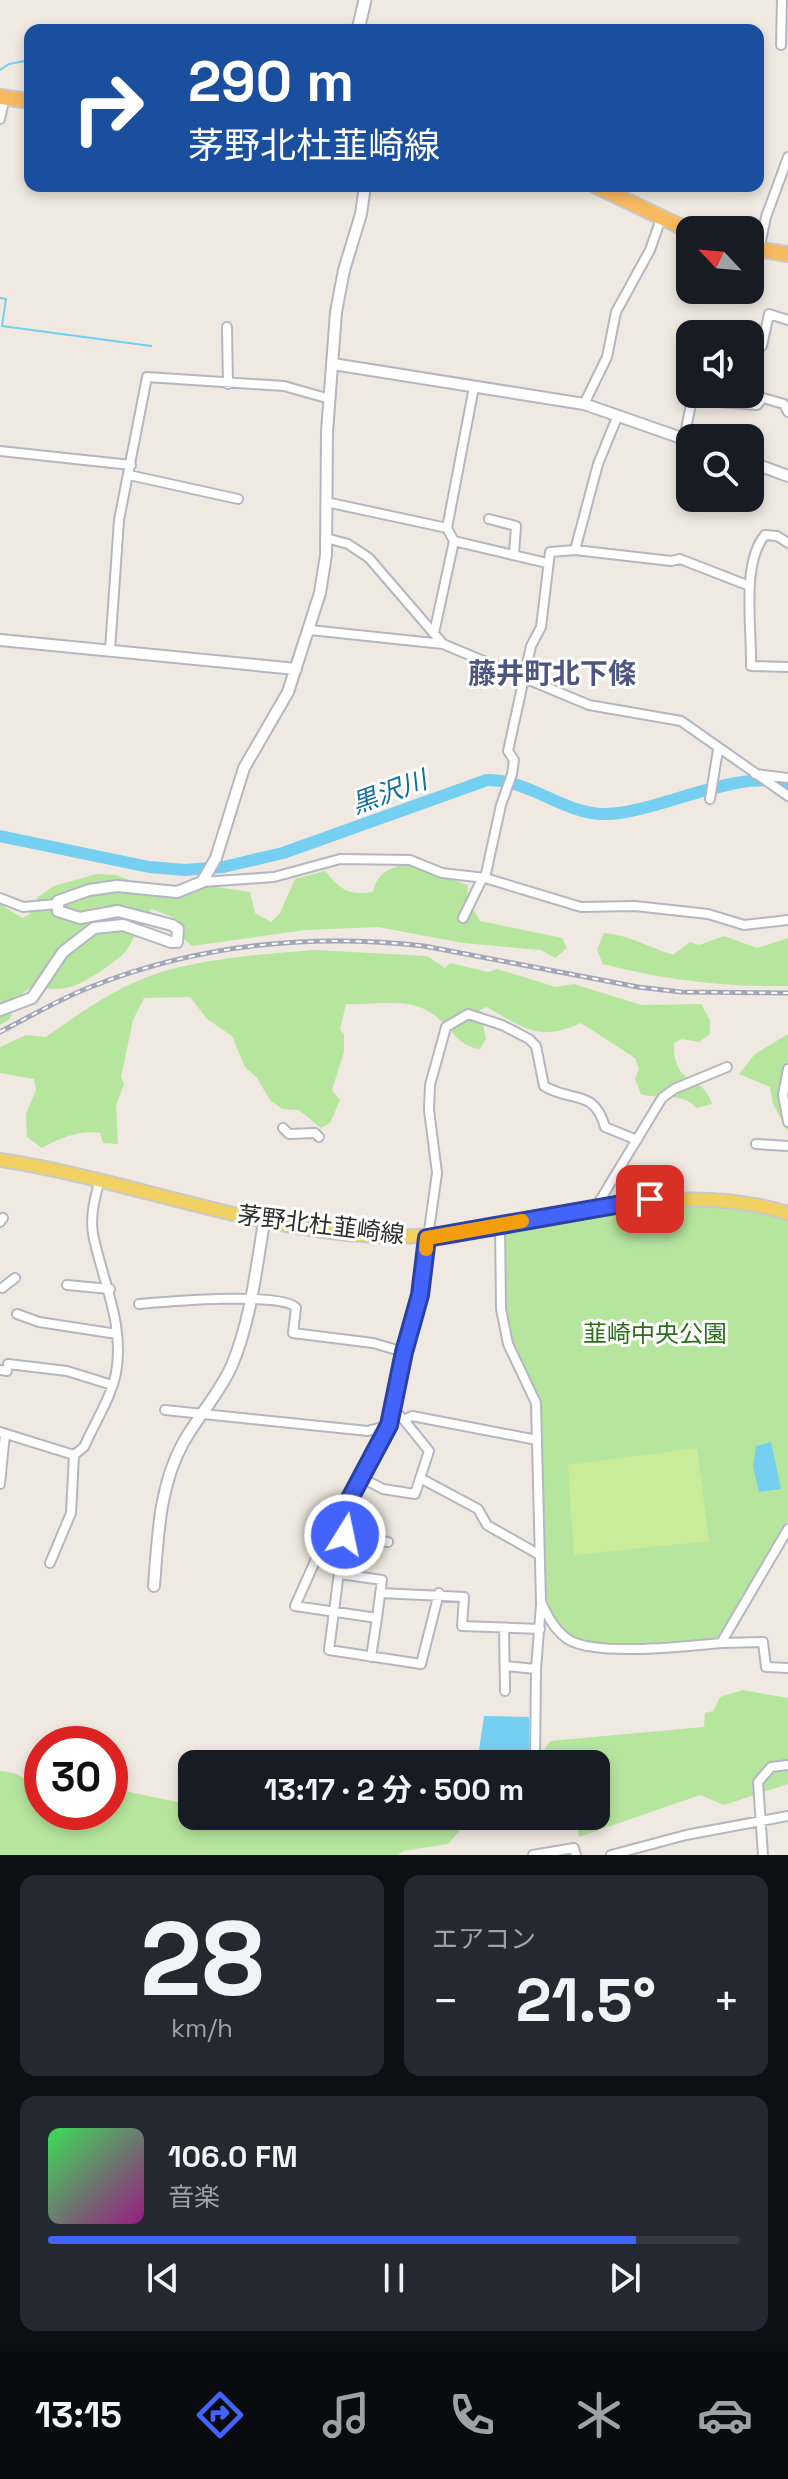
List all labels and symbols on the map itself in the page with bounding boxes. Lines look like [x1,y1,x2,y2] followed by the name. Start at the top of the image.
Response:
[676,216,764,304] north arrow
[468,655,636,691] district label: 藤井町北下條
[347,762,434,821] water label: 黒沢川
[616,1165,684,1233] pin
[236,1199,406,1250] street label: 茅野北杜韮崎線
[583,1318,727,1349] park label: 韮崎中央公園
[303,1493,387,1577] position arrow
[24,1726,128,1830] speed limit sign: 30

